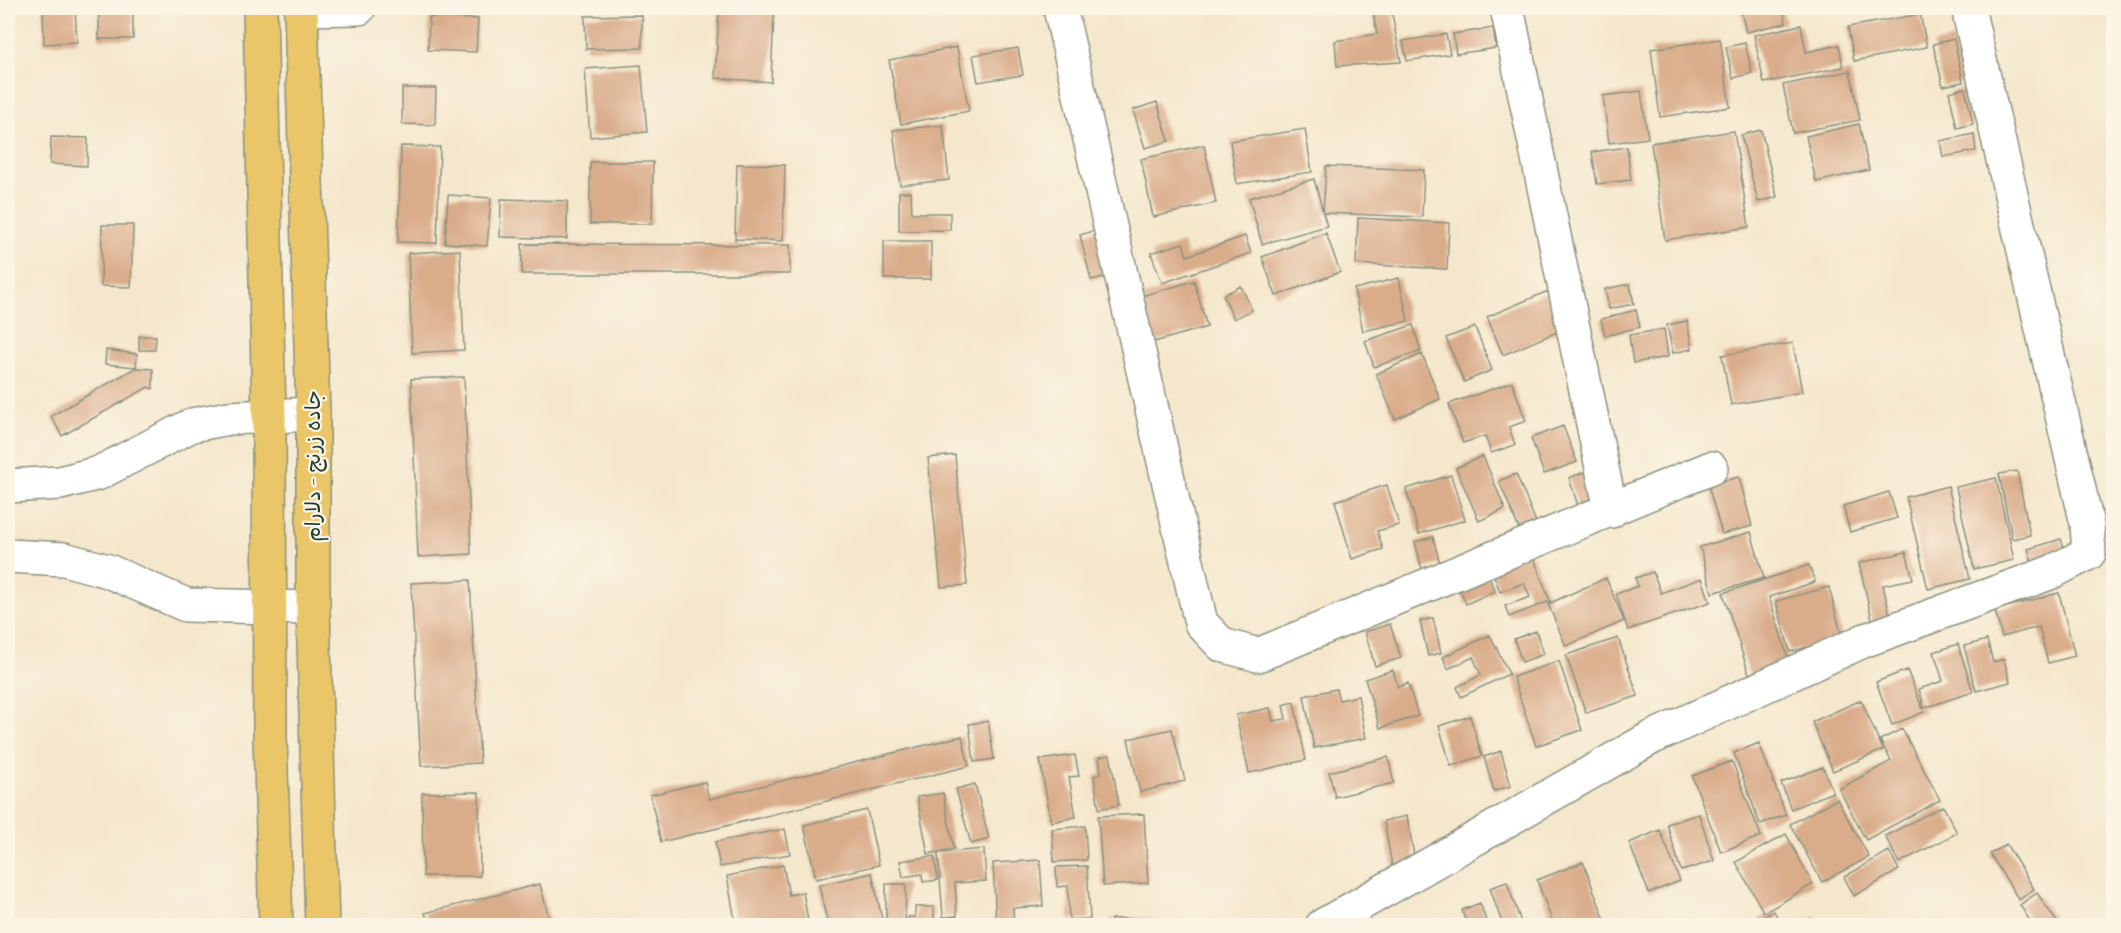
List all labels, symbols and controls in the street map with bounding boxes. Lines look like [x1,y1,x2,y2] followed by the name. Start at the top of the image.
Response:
[300,390,330,542] street label: جاده زرنج - دلارام

